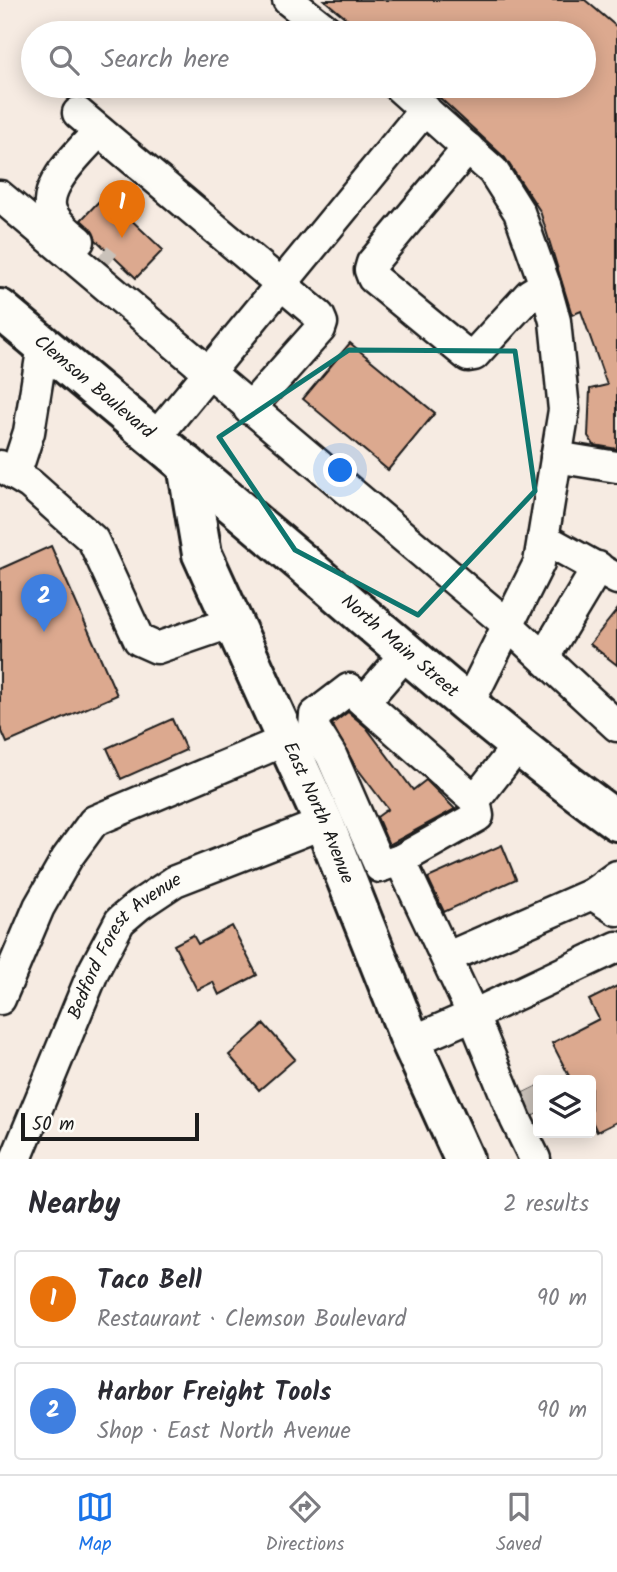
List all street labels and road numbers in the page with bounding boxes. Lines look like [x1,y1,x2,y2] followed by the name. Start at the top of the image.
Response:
[27,328,161,447] street label: Clemson Boulevard
[334,587,466,706] street label: North Main Street
[274,737,362,889] street label: East North Avenue
[60,865,186,1024] street label: Bedford Forest Avenue

